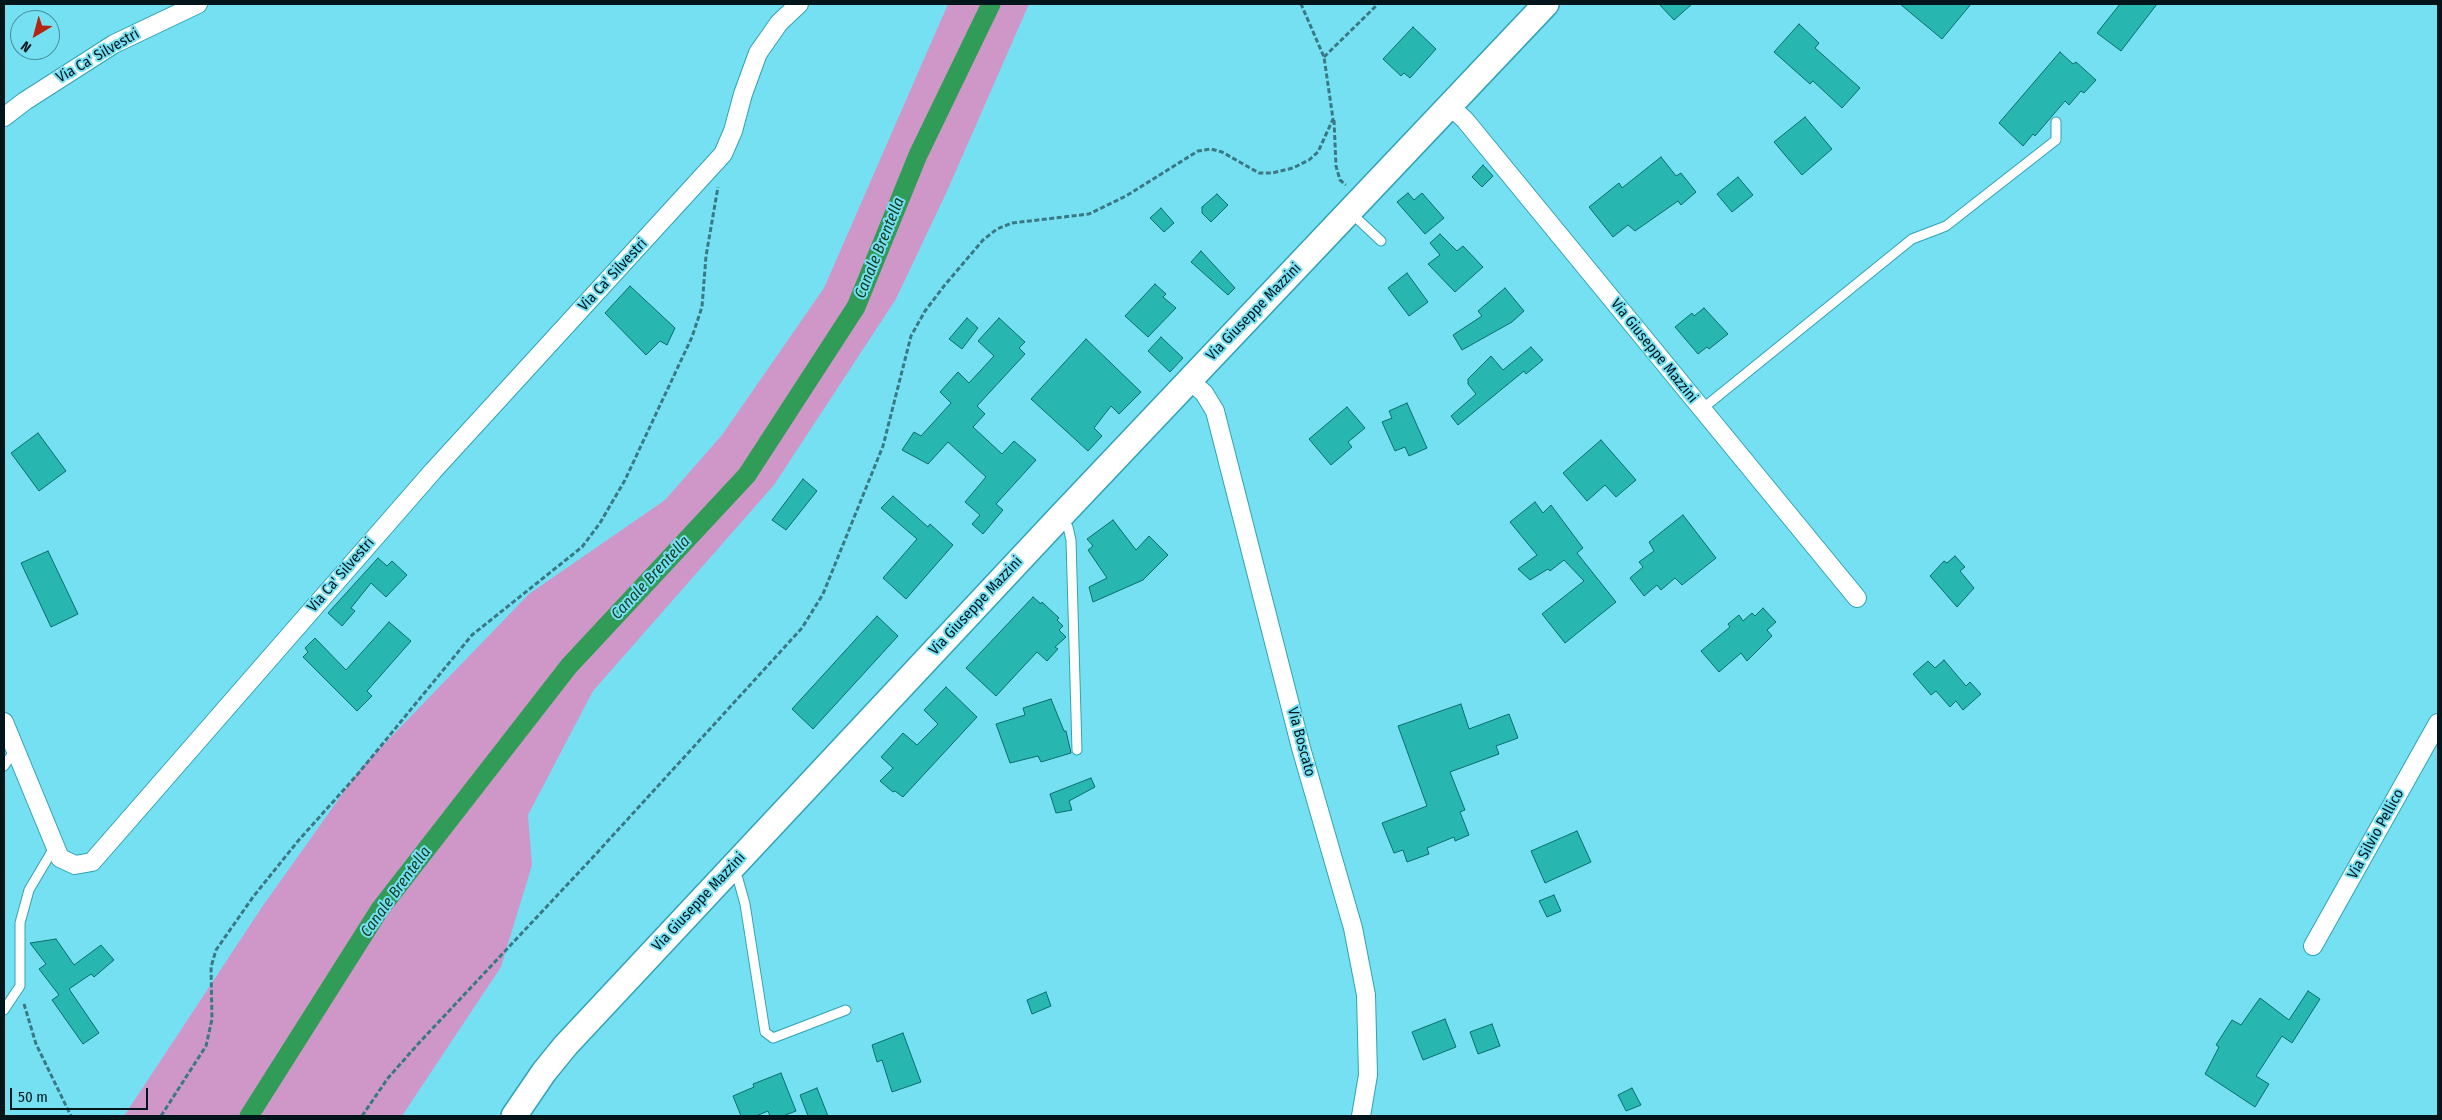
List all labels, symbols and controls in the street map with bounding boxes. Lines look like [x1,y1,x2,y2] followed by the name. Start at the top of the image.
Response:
[10,10,60,60] north arrow
[53,25,143,87] street label: Via Ca' Silvestri
[18,37,35,56] text: N
[851,195,909,301] water label: Canale Brentella
[575,235,651,315] street label: Via Ca' Silvestri
[1203,260,1305,364] street label: Via Giuseppe Mazzini
[1607,295,1701,407] street label: Via Giuseppe Mazzini
[607,532,695,624] water label: Canale Brentella
[304,534,378,616] street label: Via Ca' Silvestri
[926,553,1026,659] street label: Via Giuseppe Mazzini
[1283,705,1319,779] street label: Via Boscato
[2344,786,2408,882] street label: Via Silvio Pellico
[357,843,435,941] water label: Canale Brentella
[649,849,749,955] street label: Via Giuseppe Mazzini
[12,1078,150,1110] scale bar
[18,1088,48,1106] text: 50 m

